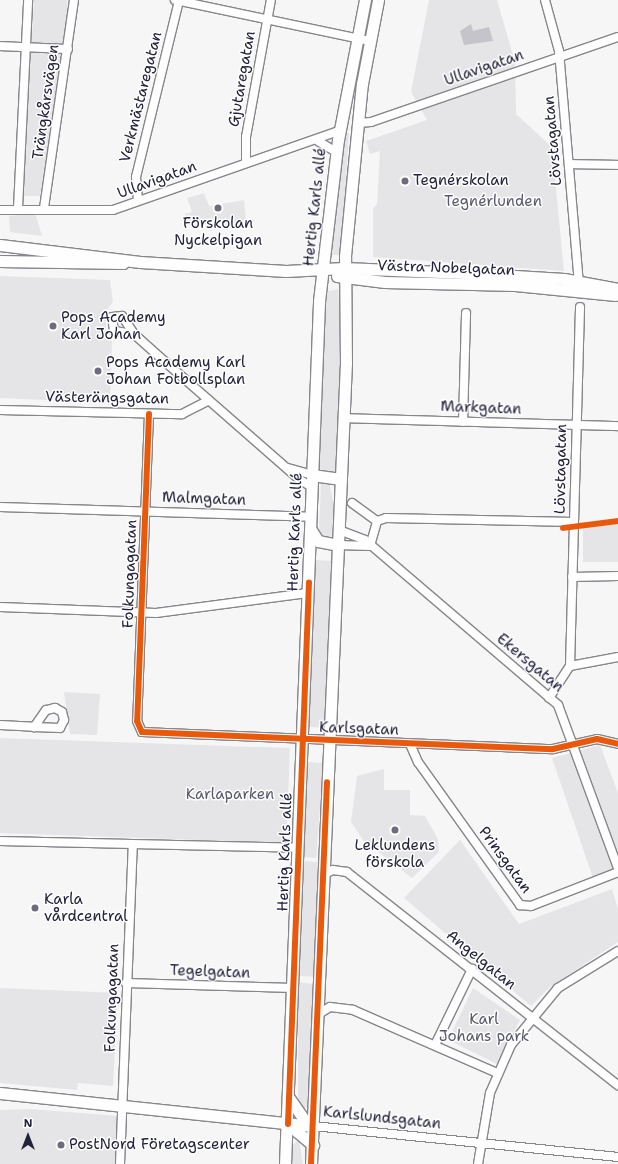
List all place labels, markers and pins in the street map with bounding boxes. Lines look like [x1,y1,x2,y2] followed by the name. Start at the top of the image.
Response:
[413,172,509,190] place label: Tegnérskolan
[400,176,410,186] marker: Tegnérskolan
[213,203,223,213] marker: Förskolan Nyckelpigan
[174,214,262,249] place label: Förskolan Nyckelpigan
[61,308,166,343] place label: Pops Academy Karl Johan
[48,321,58,331] marker: Pops Academy Karl Johan
[106,353,245,388] place label: Pops Academy Karl Johan Fotbollsplan
[93,366,103,376] marker: Pops Academy Karl Johan Fotbollsplan
[390,825,400,835] marker: Leklundens förskola
[355,836,435,871] place label: Leklundens förskola
[44,890,128,925] place label: Karla vårdcentral
[29,902,41,914] marker: Karla vårdcentral
[69,1136,250,1154] place label: PostNord Företagscenter
[56,1140,66,1150] marker: PostNord Företagscenter

